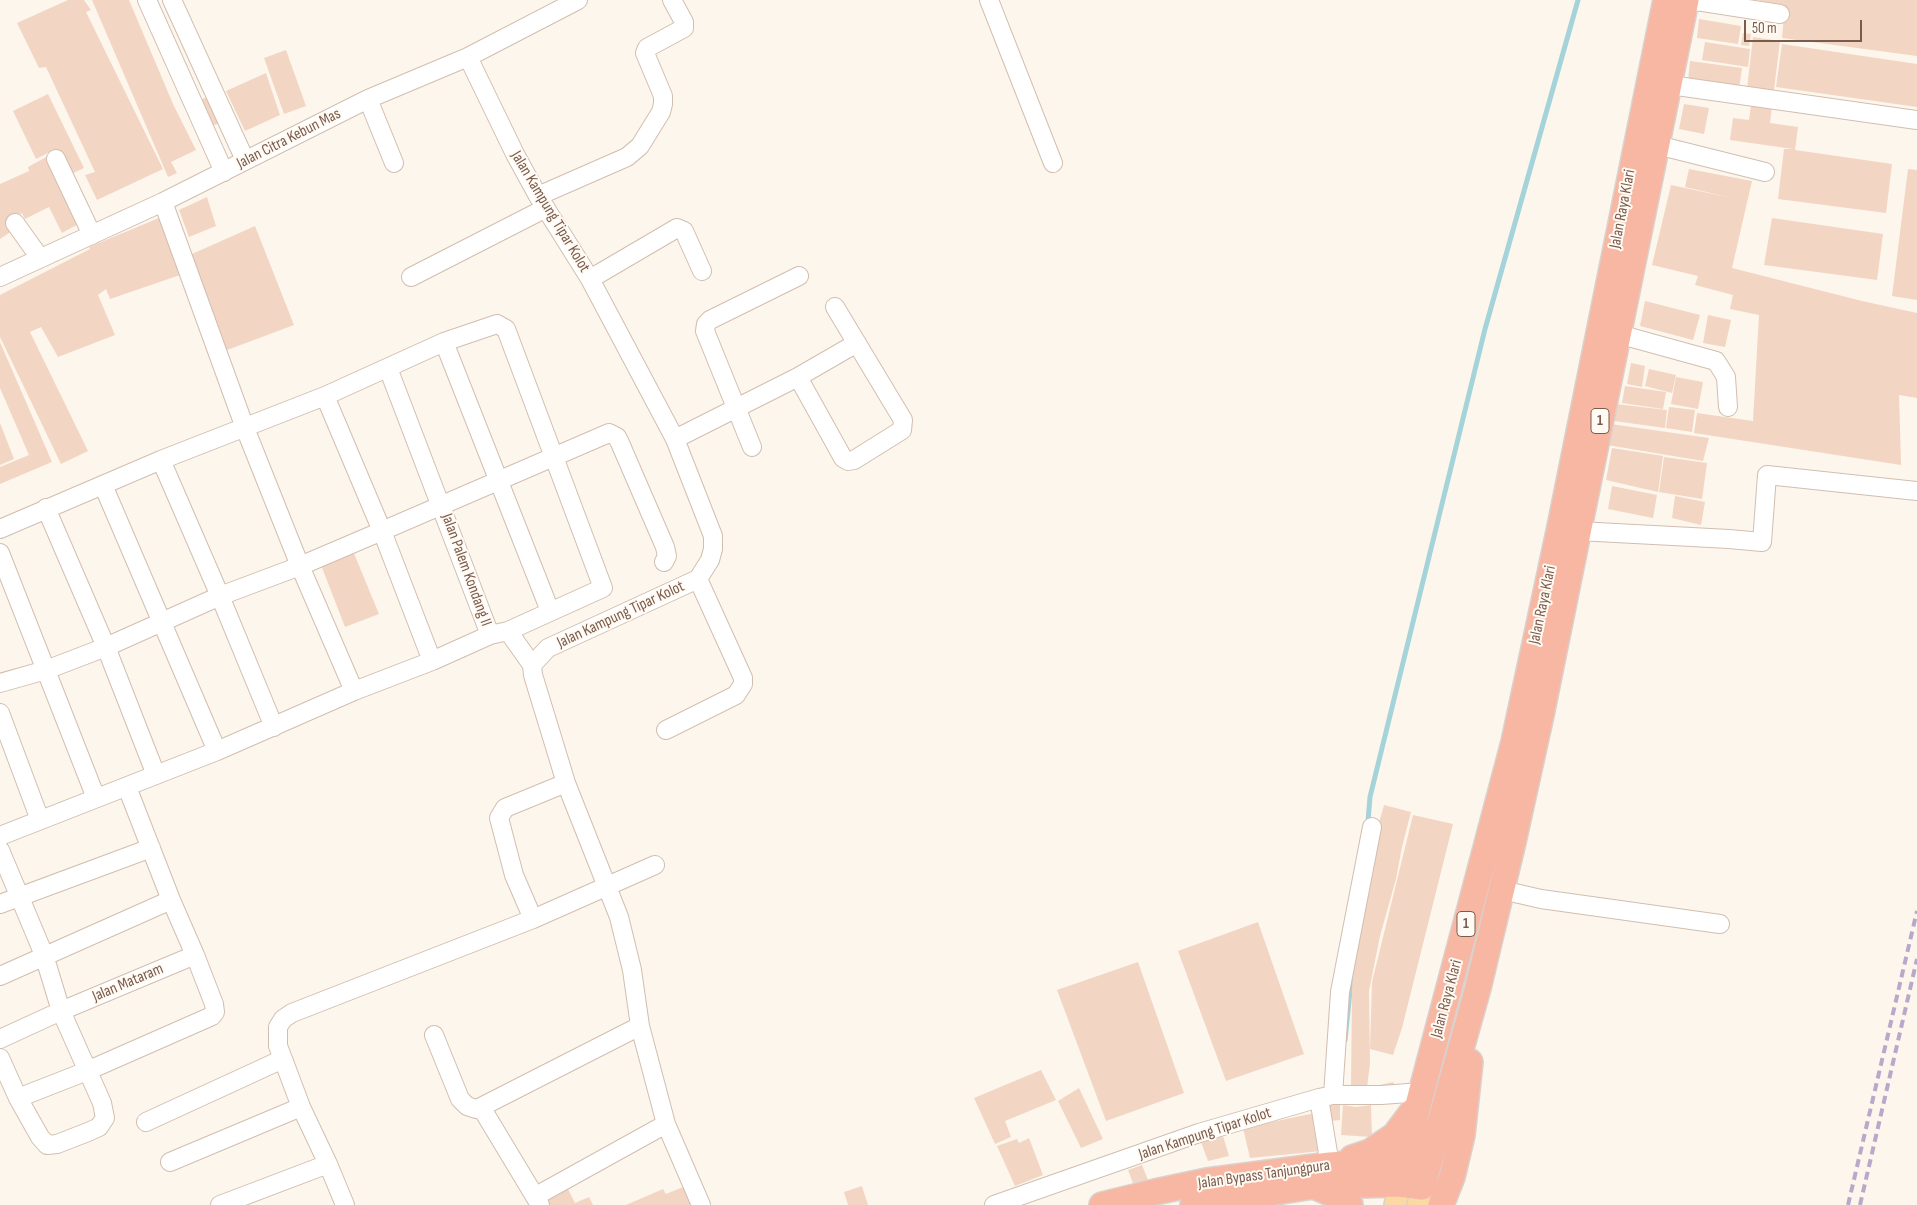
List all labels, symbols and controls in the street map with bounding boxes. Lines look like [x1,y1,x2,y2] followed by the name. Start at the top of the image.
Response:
[1747,10,1864,42] scale bar
[1752,19,1777,38] text: 50 m
[234,105,344,173] street label: Jalan Citra Kebun Mas
[506,148,594,276] street label: Jalan Kampung Tipar Kolot
[1606,168,1640,250] street label: Jalan Raya Klari
[1591,408,1609,434] road number: 1
[437,511,495,629] street label: Jalan Palem Kondang II
[1525,564,1561,646] street label: Jalan Raya Klari
[554,577,688,653] street label: Jalan Kampung Tipar Kolot
[1457,912,1475,936] road number: 1
[1427,958,1467,1040] street label: Jalan Raya Klari
[90,959,166,1007] street label: Jalan Mataram
[1136,1104,1274,1164] street label: Jalan Kampung Tipar Kolot
[1197,1156,1331,1194] street label: Jalan Bypass Tanjungpura

